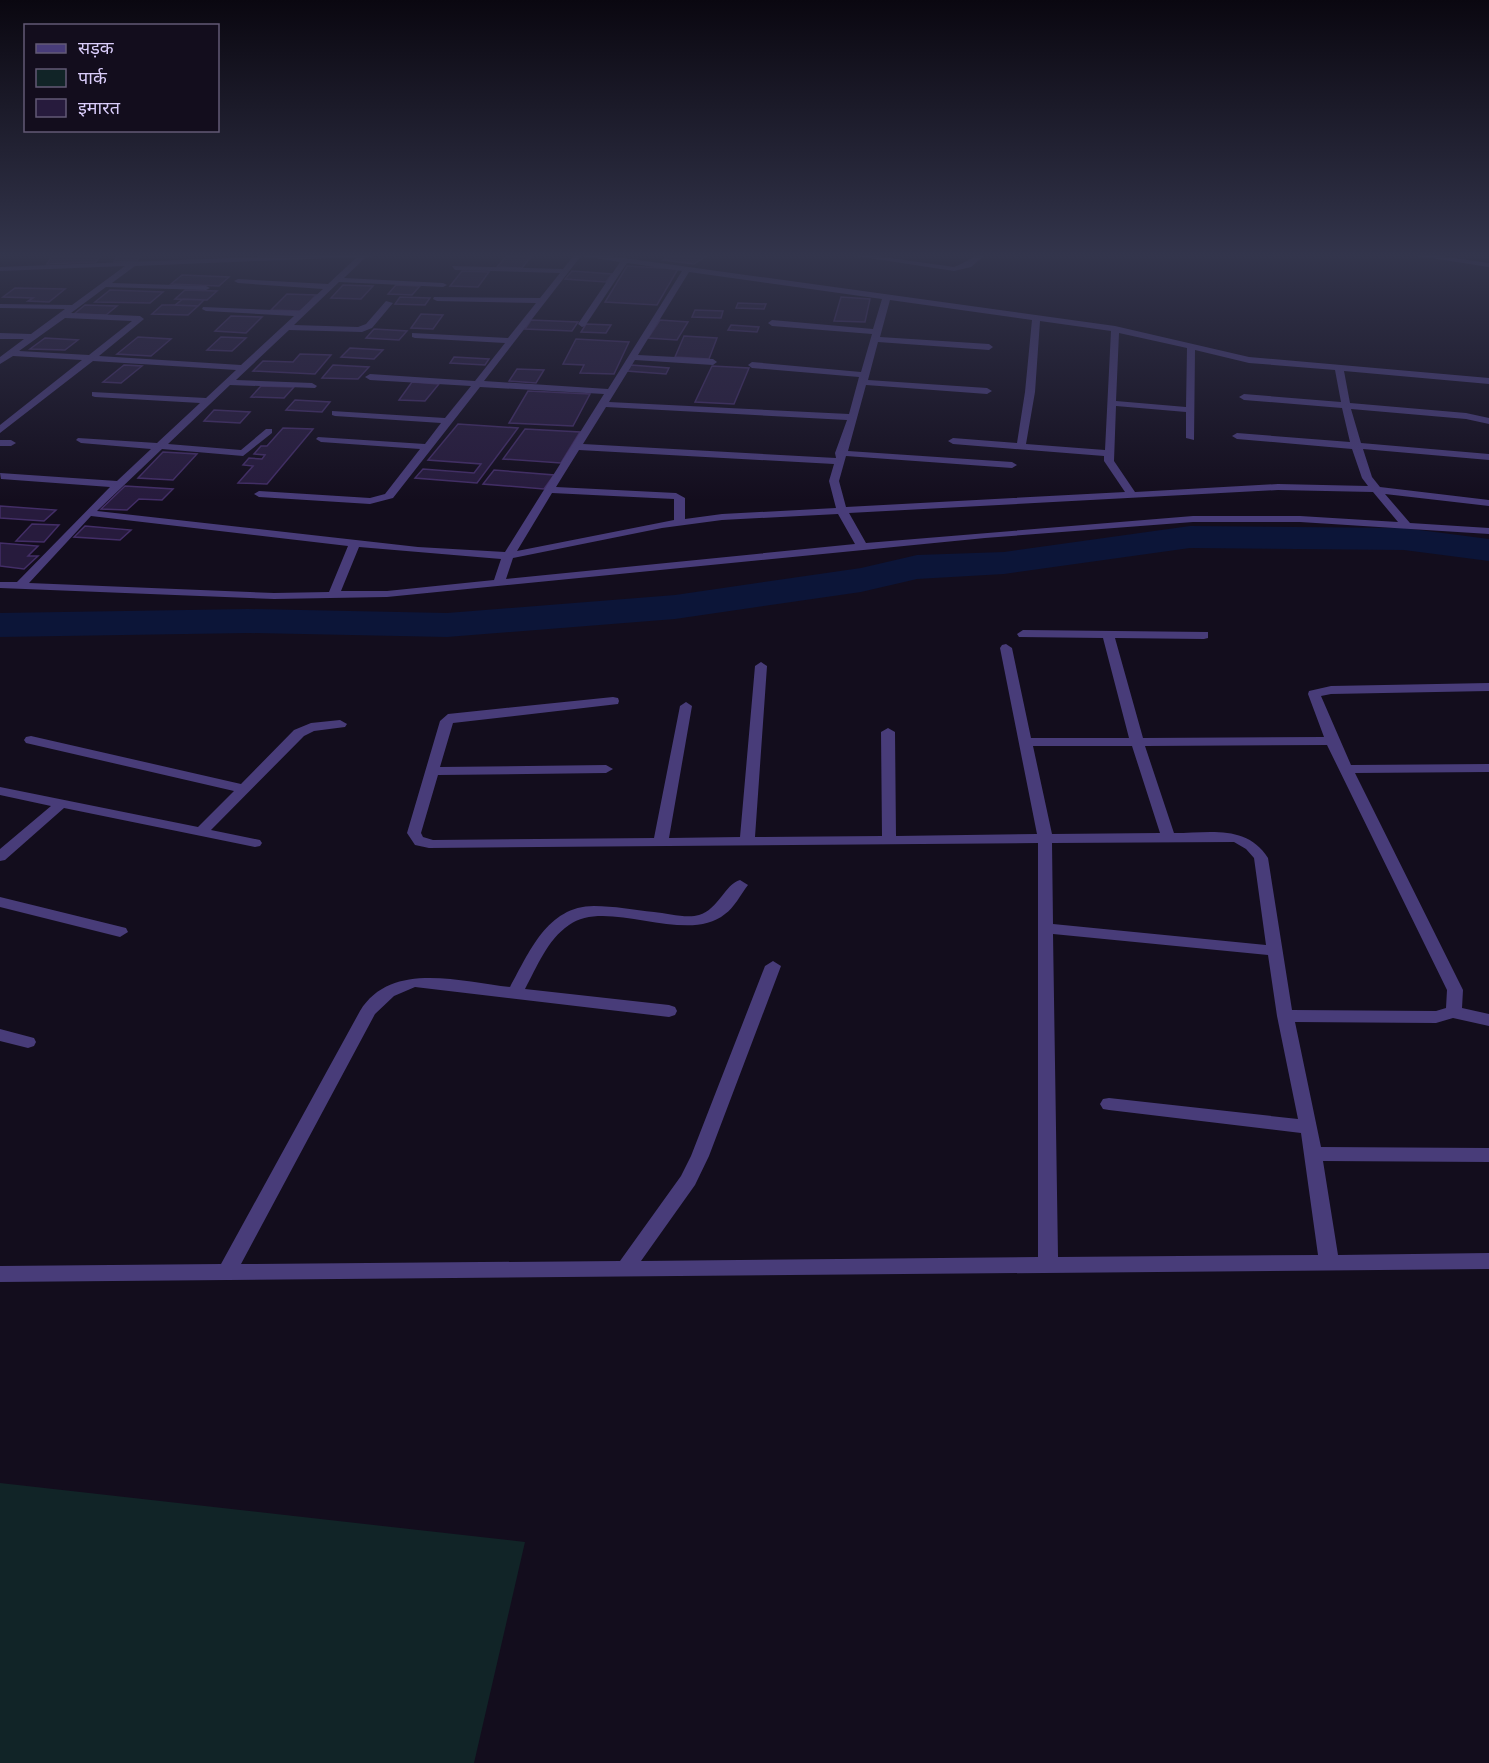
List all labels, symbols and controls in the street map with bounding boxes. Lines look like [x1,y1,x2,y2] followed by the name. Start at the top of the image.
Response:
[24,24,219,132] legend
[78,37,115,59] text: सड़क
[78,67,108,89] text: पार्क
[78,97,121,119] text: इमारत

